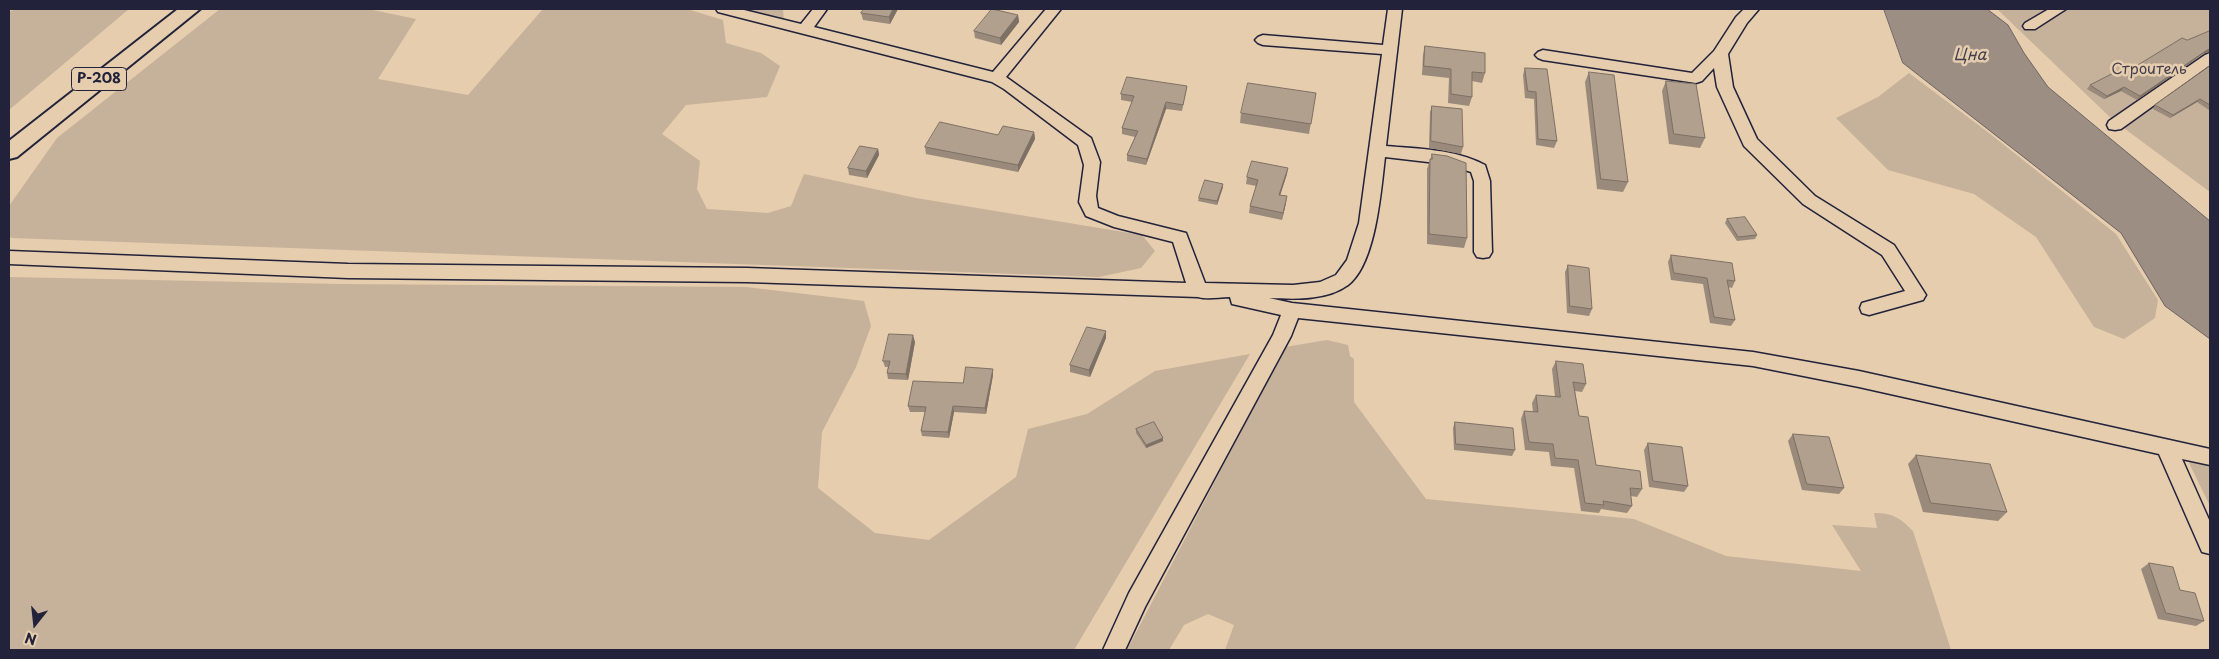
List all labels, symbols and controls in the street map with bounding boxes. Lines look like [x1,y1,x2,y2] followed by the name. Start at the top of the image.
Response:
[1953,46,1987,66] water label: Цна
[2111,61,2187,79] park label: Строитель
[72,68,126,90] road number: Р-208
[10,599,60,649] north arrow
[23,627,39,651] text: N

